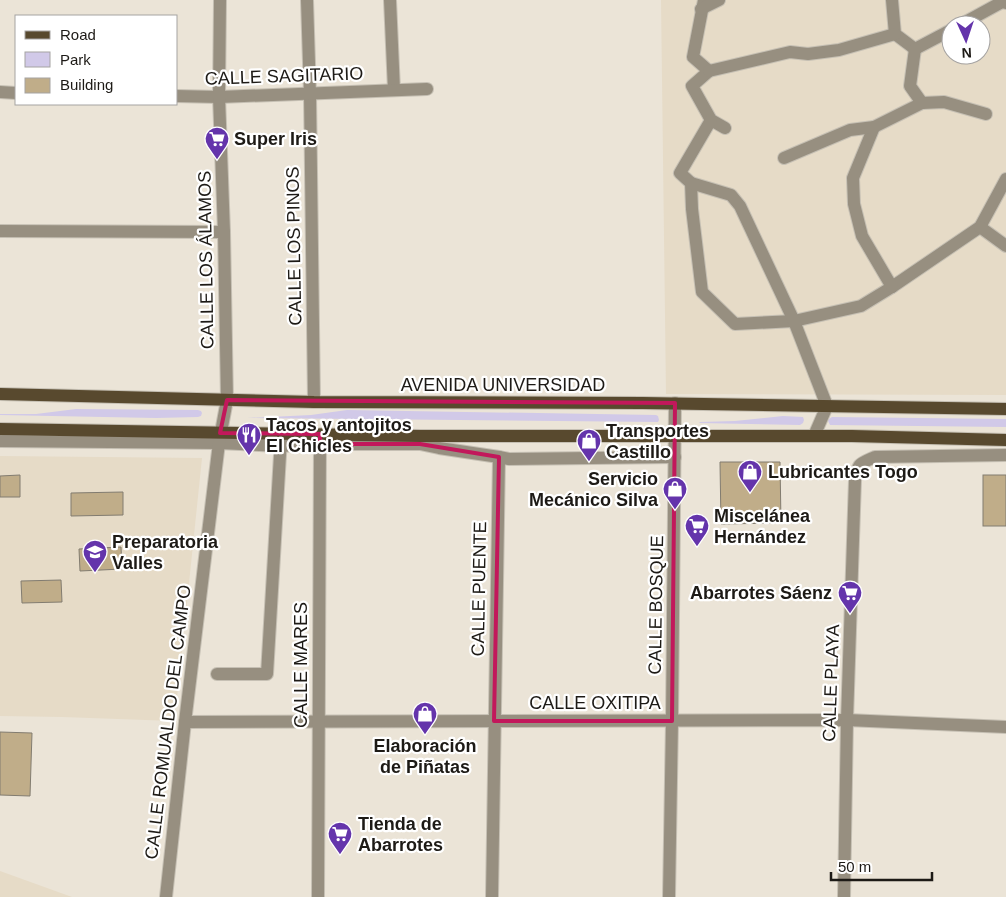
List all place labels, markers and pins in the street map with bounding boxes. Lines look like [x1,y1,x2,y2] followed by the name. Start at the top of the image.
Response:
[204,126,230,160] supermarket icon: Super Iris
[234,129,317,149] place label: Super Iris
[266,415,412,456] place label: Tacos y antojitos El Chicles
[606,421,709,462] place label: Transportes Castillo
[236,422,262,456] restaurant icon: Tacos y antojitos El Chicles
[576,428,602,462] shop icon: Transportes Castillo
[737,459,763,493] shop icon: Lubricantes Togo
[768,462,918,482] place label: Lubricantes Togo
[529,469,659,510] place label: Servicio Mecánico Silva
[662,476,688,510] shop icon: Servicio Mecánico Silva
[714,506,811,547] place label: Miscelánea Hernández
[684,513,710,547] supermarket icon: Miscelánea Hernández
[112,532,219,573] place label: Preparatoria Valles
[82,539,108,573] school or university icon: Preparatoria Valles
[837,580,863,614] supermarket icon: Abarrotes Sáenz
[690,583,832,603] place label: Abarrotes Sáenz
[412,701,438,735] shop icon: Elaboración de Piñatas
[373,736,477,777] place label: Elaboración de Piñatas
[358,814,443,855] place label: Tienda de Abarrotes
[327,821,353,855] supermarket icon: Tienda de Abarrotes

